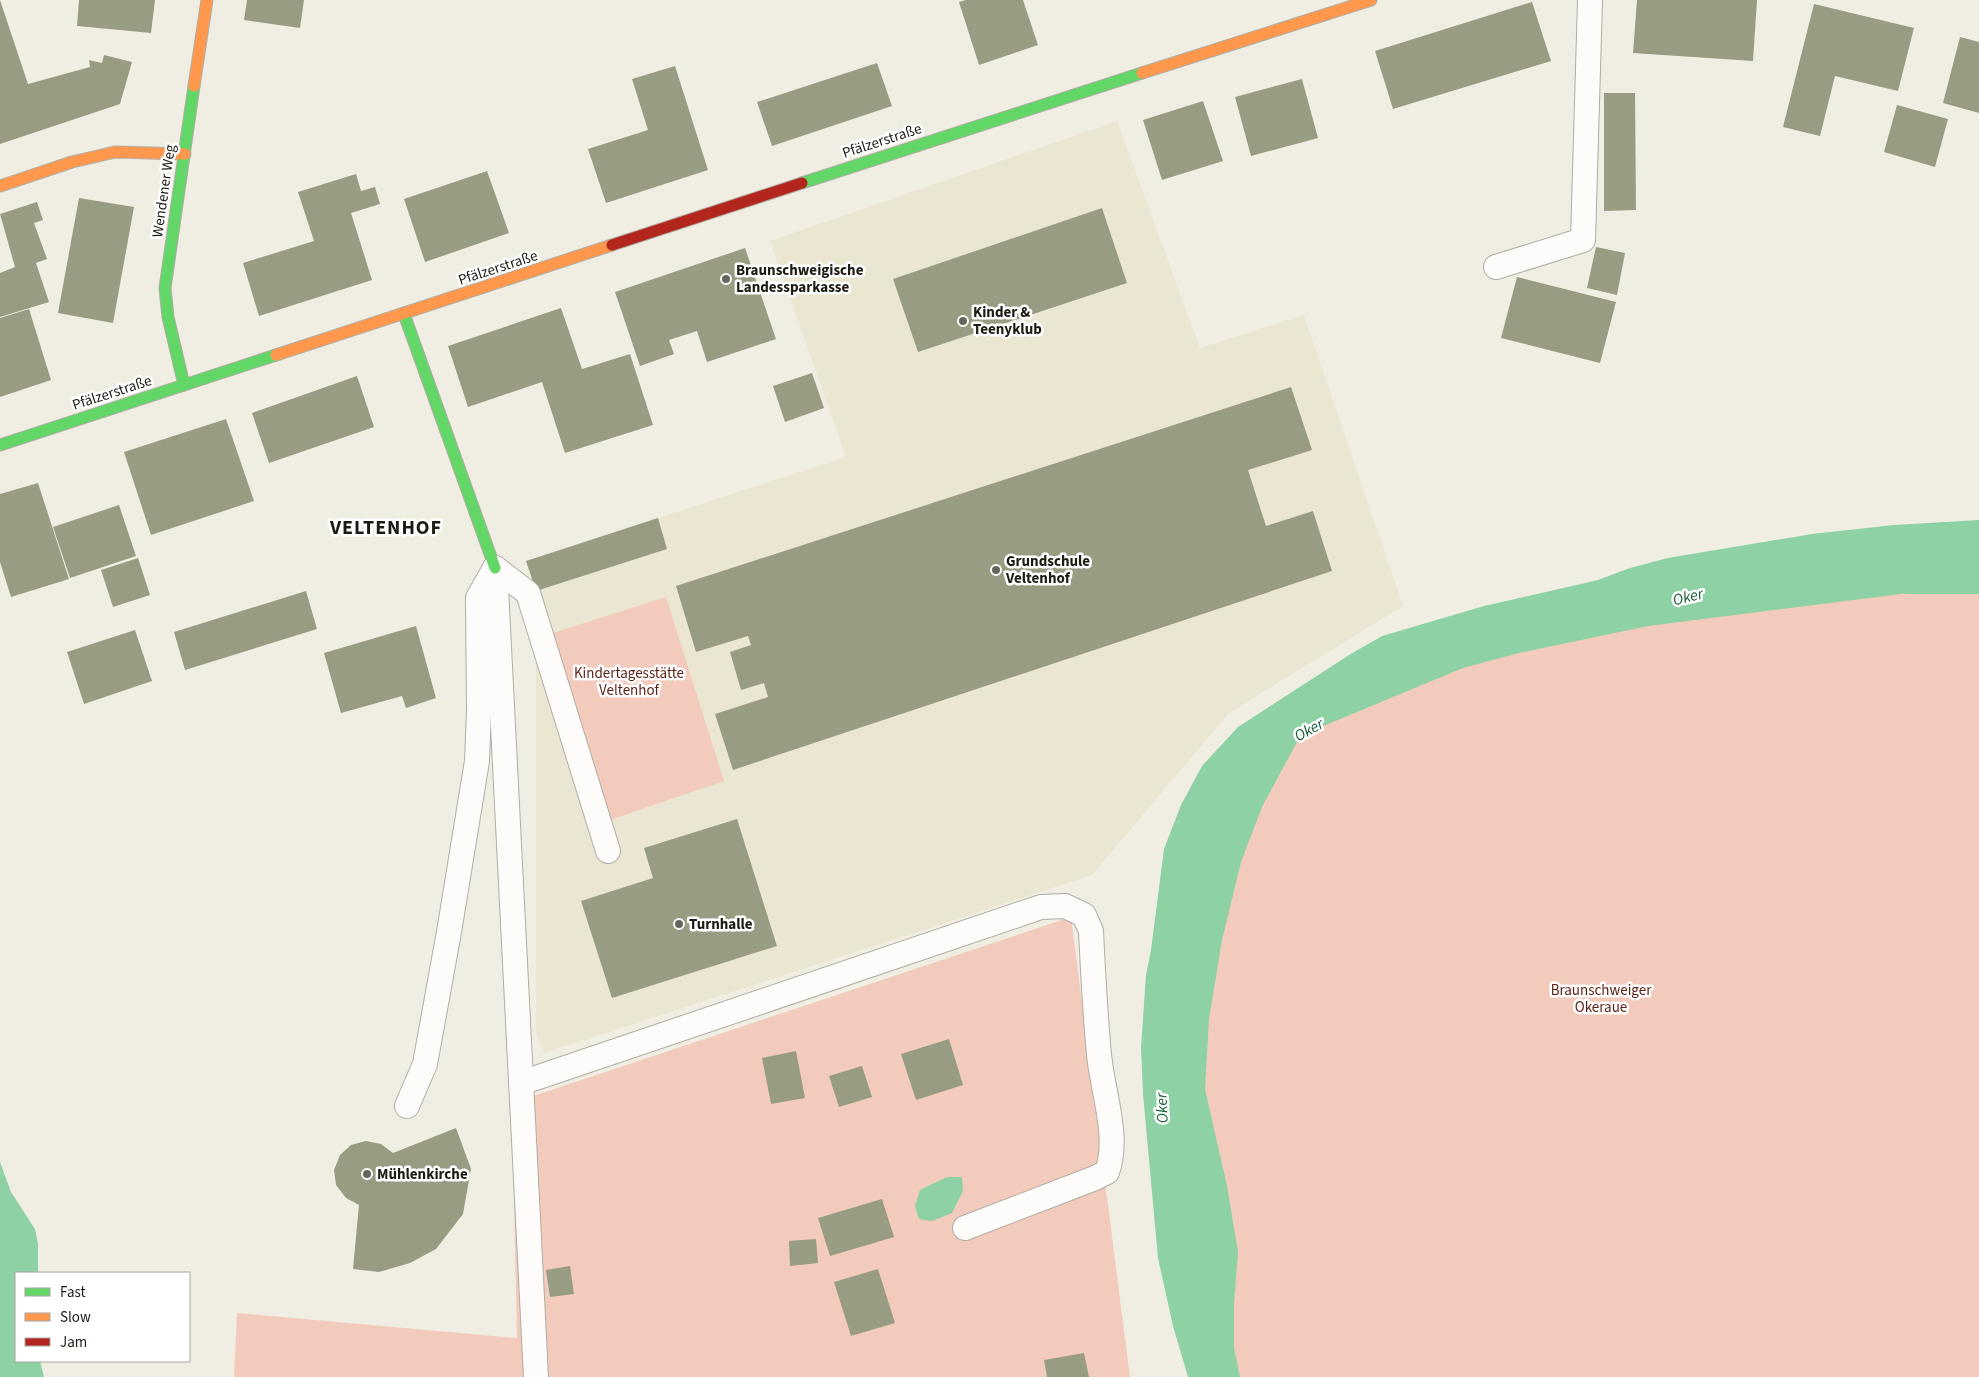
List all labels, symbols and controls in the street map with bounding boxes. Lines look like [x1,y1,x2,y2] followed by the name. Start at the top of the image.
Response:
[840,118,924,164] street label: Pfälzerstraße
[147,143,181,239] street label: Wendener Weg
[456,245,540,291] street label: Pfälzerstraße
[736,260,864,298] place label: Braunschweigische Landessparkasse
[720,273,732,285] marker: Braunschweigische Landessparkasse
[973,302,1042,340] place label: Kinder & Teenyklub
[957,315,969,327] marker: Kinder & Teenyklub
[70,370,154,416] street label: Pfälzerstraße
[329,514,442,542] district label: VELTENHOF
[1005,551,1090,589] place label: Grundschule Veltenhof
[990,564,1002,576] marker: Grundschule Veltenhof
[1670,582,1707,611] water label: Oker
[574,663,684,701] park label: Kindertagesstätte Veltenhof
[1290,712,1329,747] water label: Oker
[689,914,753,935] place label: Turnhalle
[673,918,685,930] marker: Turnhalle
[1551,980,1652,1018] park label: Braunschweiger Okeraue
[1150,1091,1174,1124] water label: Oker
[377,1164,468,1185] place label: Mühlenkirche
[361,1168,373,1180] marker: Mühlenkirche
[15,1272,190,1362] legend
[60,1282,86,1303] text: Fast
[60,1307,91,1328] text: Slow
[60,1332,87,1353] text: Jam

